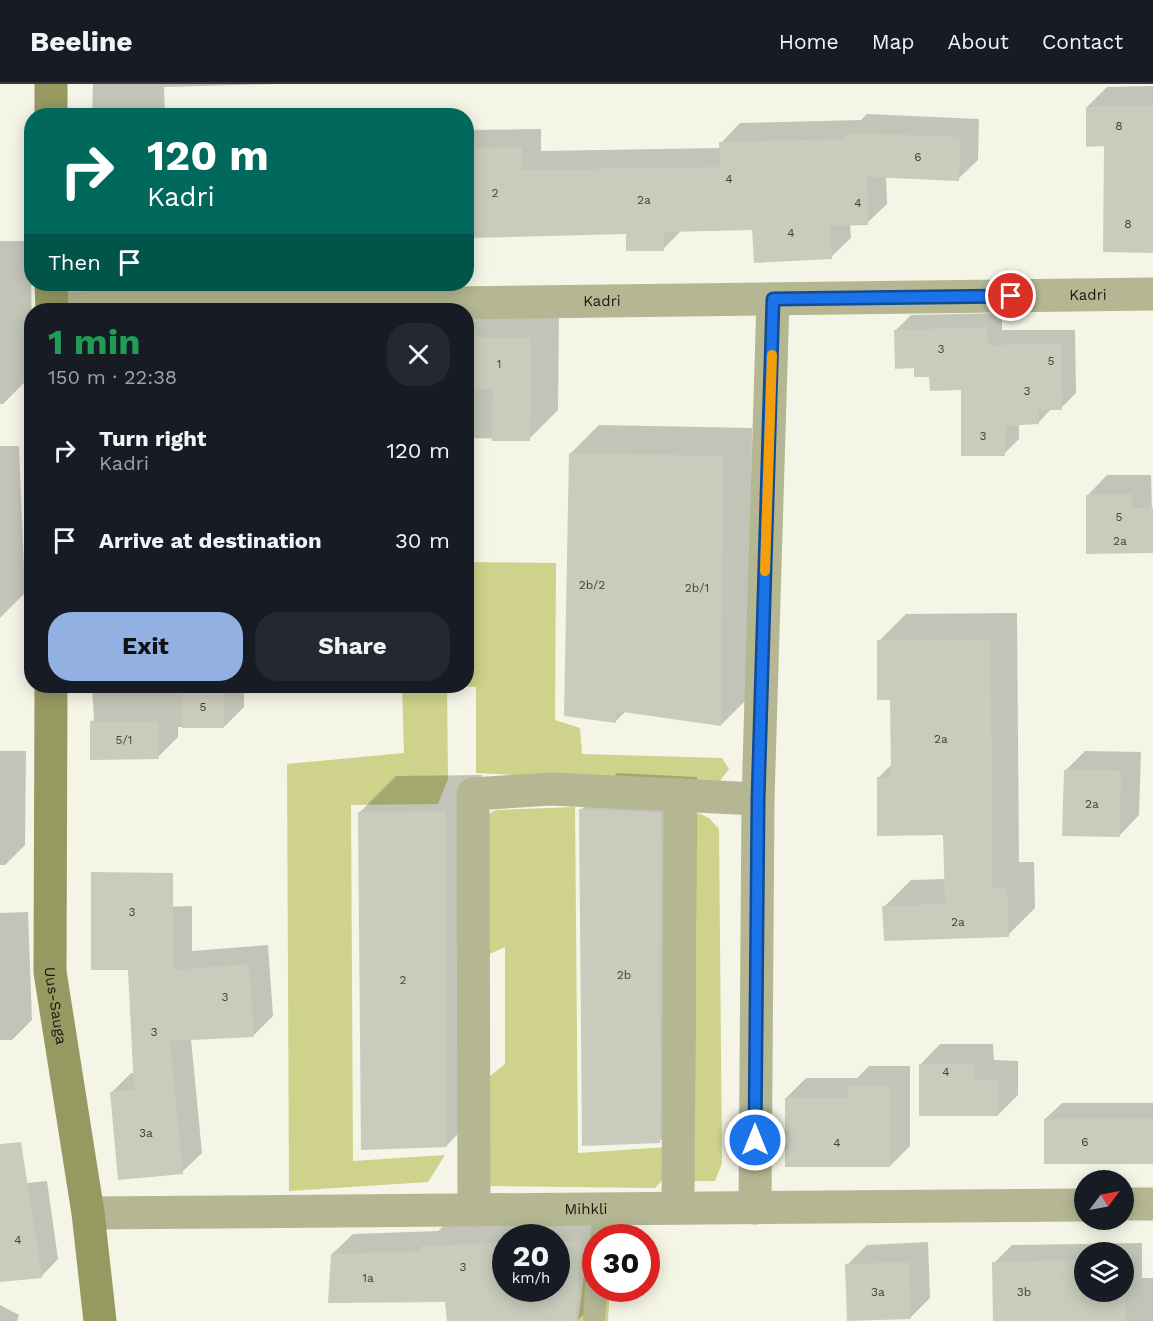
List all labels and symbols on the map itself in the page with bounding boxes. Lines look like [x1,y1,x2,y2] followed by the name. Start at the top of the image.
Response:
[1115,119,1123,133] house number: 8
[914,150,922,164] house number: 6
[725,172,733,186] house number: 4
[492,186,499,200] house number: 2
[637,193,651,207] house number: 2a
[854,196,862,210] house number: 4
[1124,217,1132,231] house number: 8
[787,226,795,240] house number: 4
[985,270,1036,321] pin
[1069,286,1107,304] street label: Kadri
[583,292,621,310] street label: Kadri
[938,342,945,356] house number: 3
[1048,354,1055,368] house number: 5
[497,357,501,371] house number: 1
[1024,384,1031,398] house number: 3
[980,429,987,443] house number: 3
[1116,510,1123,524] house number: 5
[1113,534,1127,548] house number: 2a
[579,578,605,592] house number: 2b/2
[685,581,709,595] house number: 2b/1
[200,700,207,714] house number: 5
[934,732,948,746] house number: 2a
[116,733,132,747] house number: 5/1
[1085,797,1099,811] house number: 2a
[129,905,136,919] house number: 3
[951,915,965,929] house number: 2a
[41,967,70,1046] street label: Uus-Sauga
[617,968,631,982] house number: 2b
[400,973,407,987] house number: 2
[222,990,229,1004] house number: 3
[151,1025,158,1039] house number: 3
[942,1065,950,1079] house number: 4
[723,1108,787,1172] position arrow
[139,1126,153,1140] house number: 3a
[1081,1135,1089,1149] house number: 6
[833,1136,841,1150] house number: 4
[1074,1170,1134,1230] north arrow
[564,1200,608,1218] street label: Mihkli
[582,1224,660,1302] speed limit sign: 30
[14,1233,22,1247] house number: 4
[460,1260,467,1274] house number: 3
[362,1271,374,1285] house number: 1a
[871,1285,885,1299] house number: 3a
[1017,1285,1031,1299] house number: 3b

